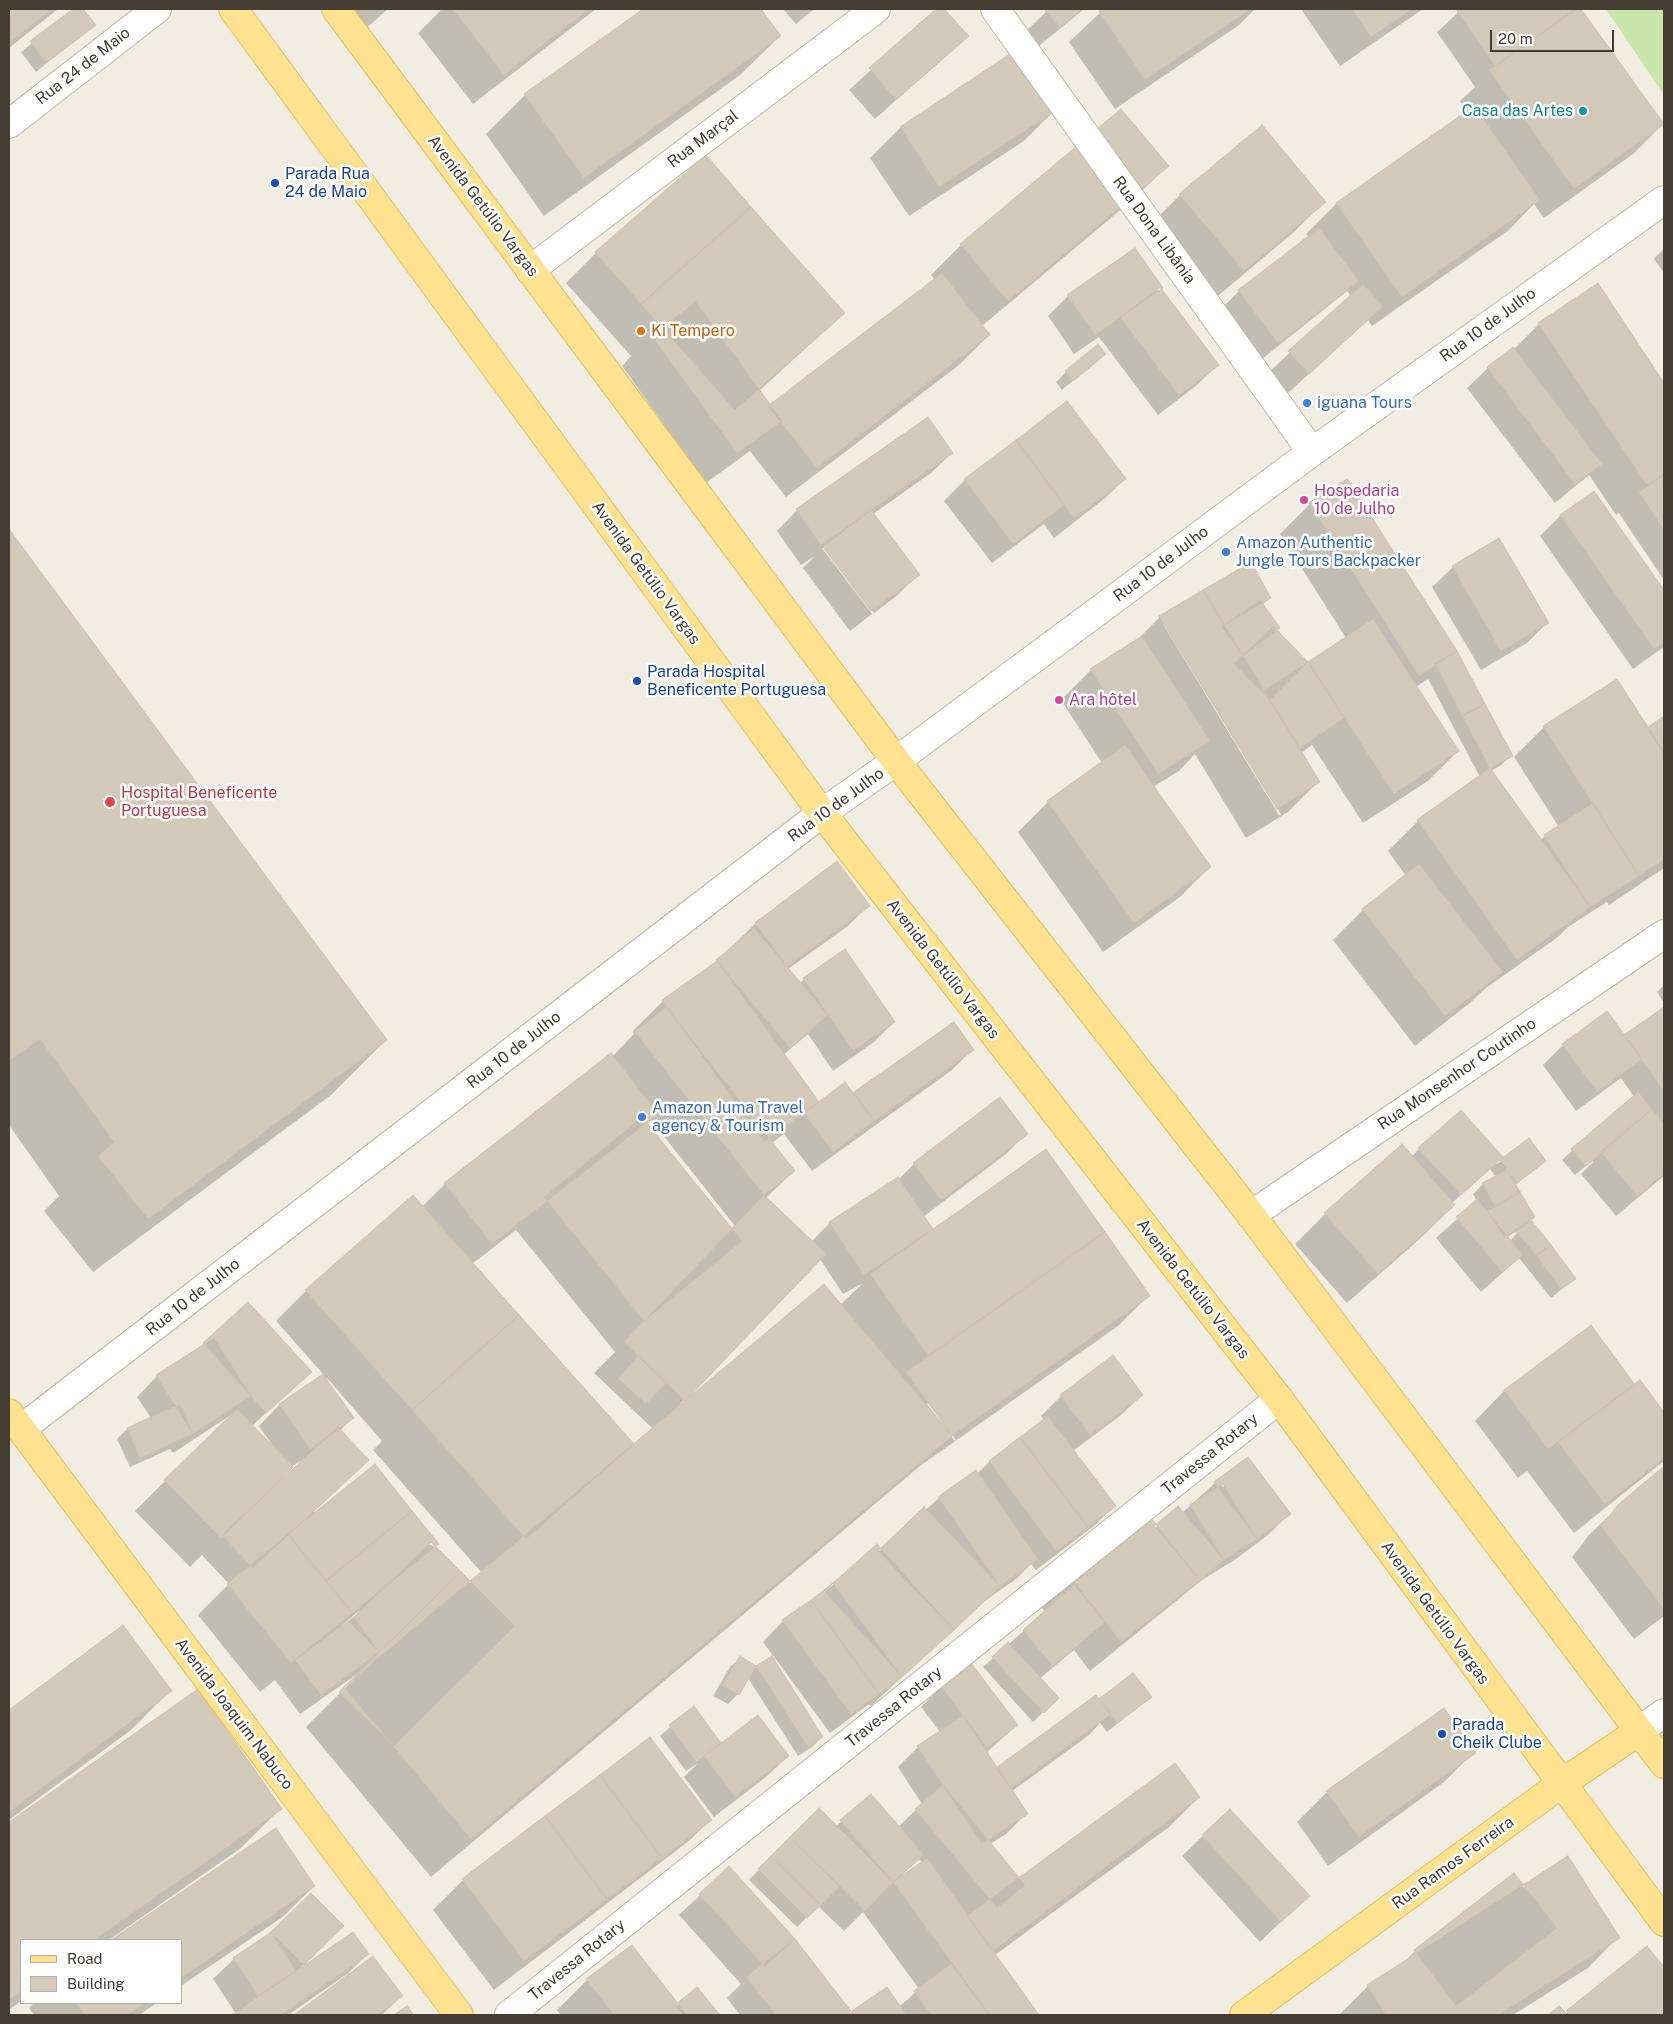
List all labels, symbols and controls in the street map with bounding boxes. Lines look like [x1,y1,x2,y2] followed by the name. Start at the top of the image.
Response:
[1493,20,1617,52] scale bar
[32,23,134,109] street label: Rua 24 de Maio
[1498,30,1533,47] text: 20 m
[1462,101,1573,121] place label: Casa das Artes
[1577,105,1589,117] marker: Casa das Artes
[664,106,742,172] street label: Rua Marçal
[424,132,542,280] street label: Avenida Getúlio Vargas
[285,164,370,202] place label: Parada Rua 24 de Maio
[1108,172,1200,288] street label: Rua Dona Libânia
[269,177,281,189] marker: Parada Rua 24 de Maio
[1436,284,1540,366] street label: Rua 10 de Julho
[651,321,735,341] place label: Ki Tempero
[635,325,647,337] marker: Ki Tempero
[1317,393,1412,413] place label: iguana Tours
[1301,397,1313,409] marker: iguana Tours
[1314,481,1399,519] place label: Hospedaria 10 de Julho
[1298,494,1310,506] marker: Hospedaria 10 de Julho
[588,498,704,648] street label: Avenida Getúlio Vargas
[1110,522,1212,606] street label: Rua 10 de Julho
[1236,533,1421,571] place label: Amazon Authentic Jungle Tours Backpacker
[1220,546,1232,558] marker: Amazon Authentic Jungle Tours Backpacker
[647,662,826,700] place label: Parada Hospital Beneficente Portuguesa
[631,675,643,687] marker: Parada Hospital Beneficente Portuguesa
[1069,690,1137,710] place label: Ara hôtel
[1053,694,1065,706] marker: Ara hôtel
[784,764,888,846] street label: Rua 10 de Julho
[121,783,277,821] place label: Hospital Beneficente Portuguesa
[103,795,117,809] marker: Hospital Beneficente Portuguesa
[883,895,1003,1043] street label: Avenida Getúlio Vargas
[463,1007,565,1093] street label: Rua 10 de Julho
[1374,1014,1540,1134] street label: Rua Monsenhor Coutinho
[652,1098,803,1136] place label: Amazon Juma Travel agency & Tourism
[636,1111,648,1123] marker: Amazon Juma Travel agency & Tourism
[1133,1215,1253,1363] street label: Avenida Getúlio Vargas
[142,1254,244,1340] street label: Rua 10 de Julho
[1158,1409,1262,1499] street label: Travessa Rotary
[1377,1538,1493,1688] street label: Avenida Getúlio Vargas
[171,1634,297,1794] street label: Avenida Joaquim Nabuco
[842,1662,946,1752] street label: Travessa Rotary
[1452,1715,1542,1753] place label: Parada Cheik Clube
[1436,1728,1448,1740] marker: Parada Cheik Clube
[1388,1812,1518,1914] street label: Rua Ramos Ferreira
[525,1915,629,2005] street label: Travessa Rotary
[20,1939,182,2004] legend
[67,1950,103,1967] text: Road
[67,1975,125,1992] text: Building

